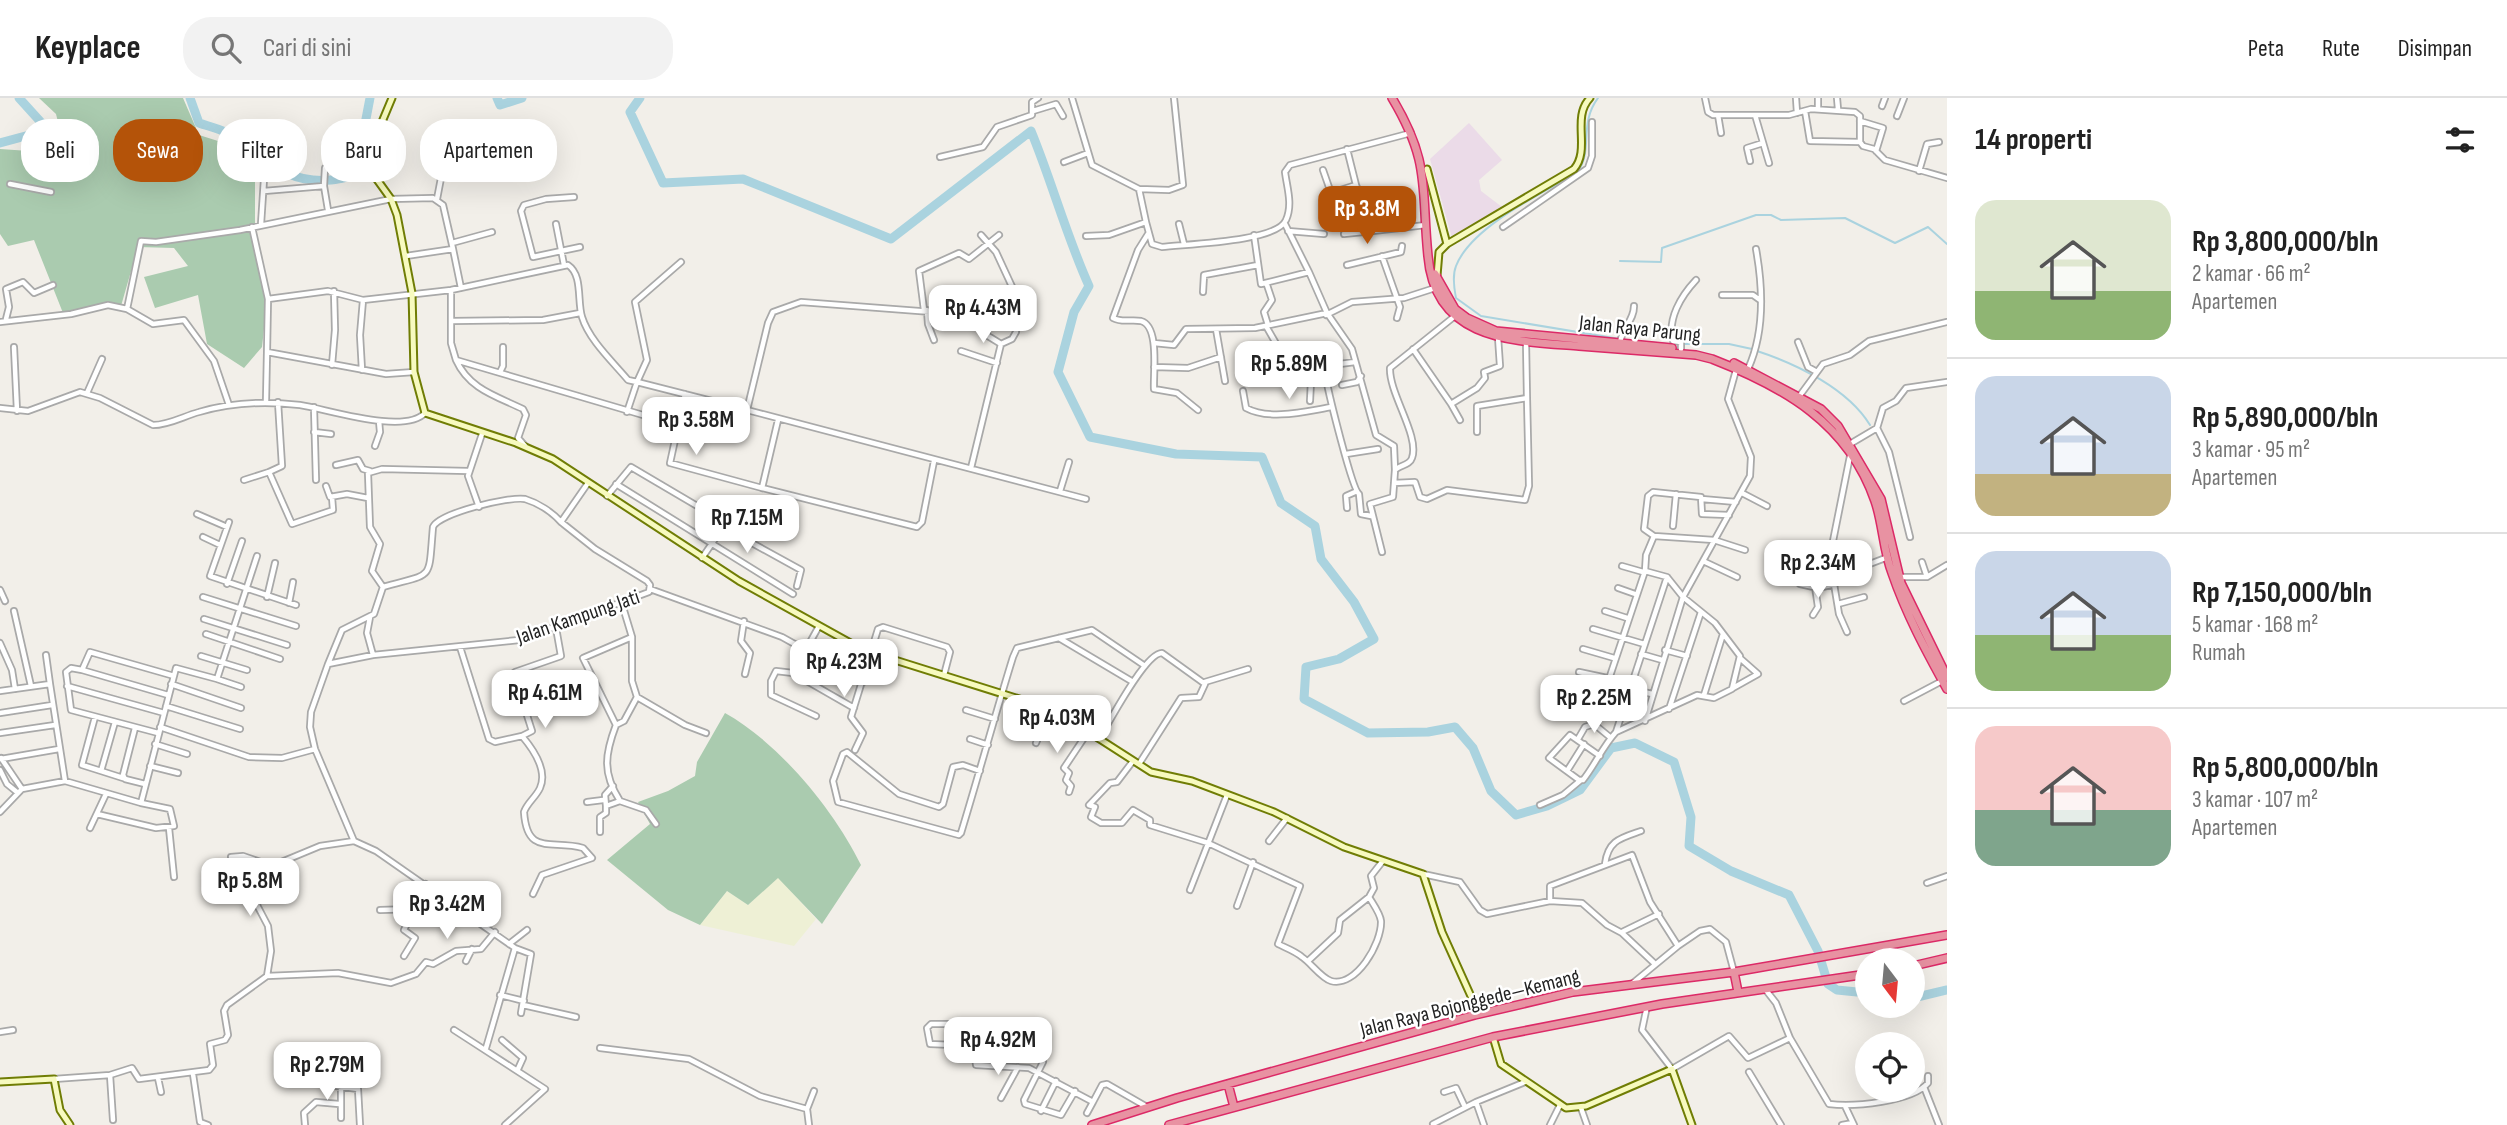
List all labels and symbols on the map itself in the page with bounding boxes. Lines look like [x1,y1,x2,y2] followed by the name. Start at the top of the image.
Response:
[1302,186,1432,246] pin: Rp 3.8M
[911,286,1055,345] pin: Rp 4.43M
[1577,310,1702,348] street label: Jalan Raya Parung
[1217,342,1361,401] pin: Rp 5.89M
[624,398,768,457] pin: Rp 3.58M
[675,496,819,555] pin: Rp 7.15M
[1746,540,1890,600] pin: Rp 2.34M
[512,584,643,650] street label: Jalan Kampung Jati
[772,640,916,699] pin: Rp 4.23M
[473,670,617,730] pin: Rp 4.61M
[1522,676,1666,735] pin: Rp 2.25M
[985,696,1129,755] pin: Rp 4.03M
[185,858,315,918] pin: Rp 5.8M
[375,882,519,941] pin: Rp 3.42M
[1855,948,1925,1018] north arrow
[1357,964,1582,1043] street label: Jalan Raya Bojonggede—Kemang
[926,1018,1070,1077] pin: Rp 4.92M
[255,1042,399,1102] pin: Rp 2.79M

